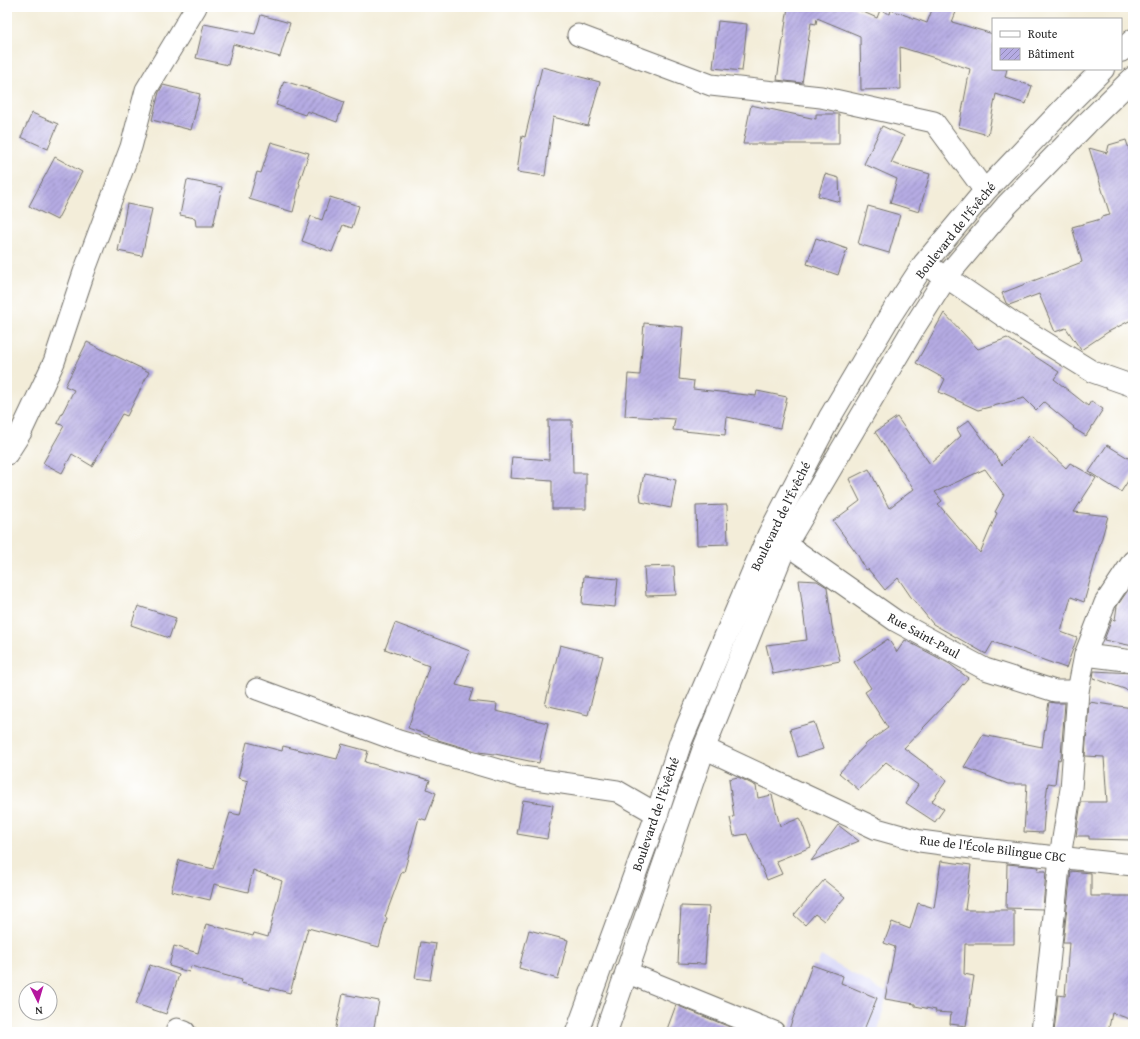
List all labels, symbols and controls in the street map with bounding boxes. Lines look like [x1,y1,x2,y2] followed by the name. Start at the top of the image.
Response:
[992,18,1122,70] legend
[1028,25,1058,42] text: Route
[1028,45,1075,62] text: Bâtiment
[910,178,1000,283] street label: Boulevard de l'Évêché
[746,458,815,574] street label: Boulevard de l'Évêché
[884,608,964,663] street label: Rue Saint-Paul
[627,755,684,874] street label: Boulevard de l'Évêché
[919,830,1067,867] street label: Rue de l'École Bilingue CBC
[18,981,58,1021] north arrow
[34,1003,43,1019] text: N

